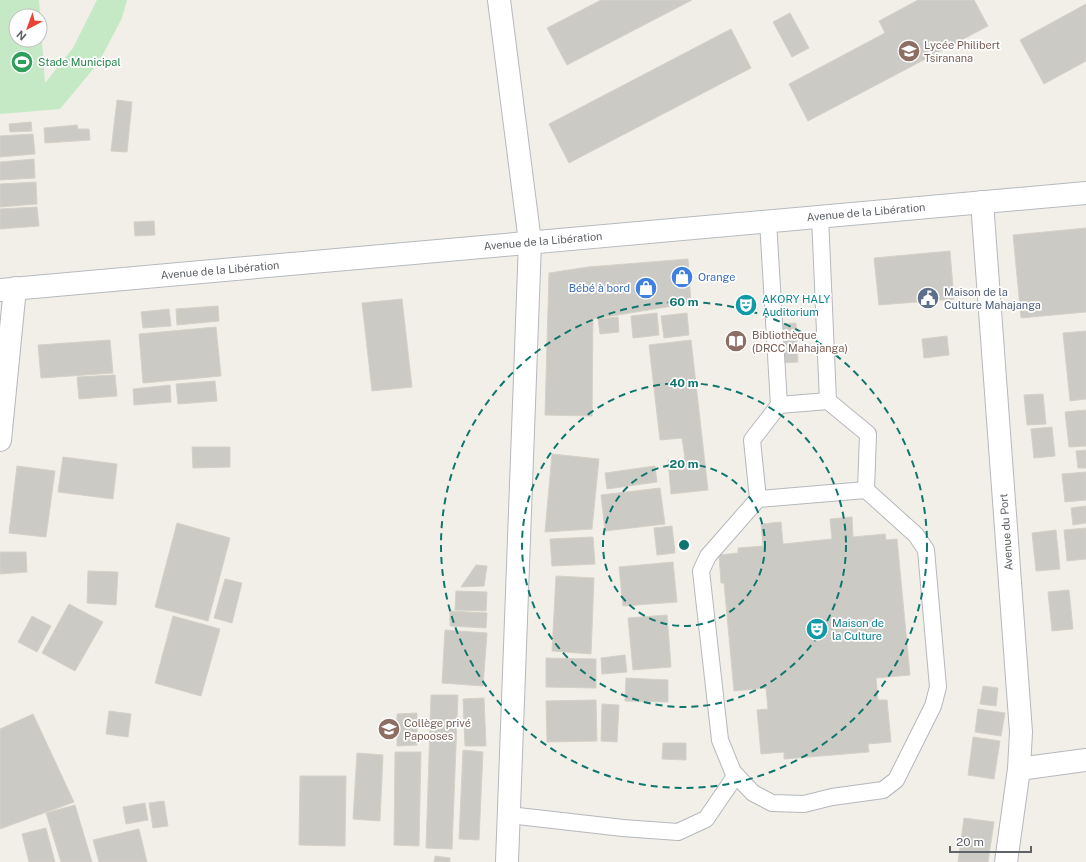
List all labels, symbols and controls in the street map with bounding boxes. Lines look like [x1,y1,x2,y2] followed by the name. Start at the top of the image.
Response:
[8,8,48,48] north arrow
[14,28,29,43] text: N
[896,38,922,64] school or university icon: Lycée Philibert Tsiranana
[924,39,1000,64] place label: Lycée Philibert Tsiranana
[9,49,35,75] sports icon: Stade Municipal
[38,56,121,68] place label: Stade Municipal
[806,201,926,223] street label: Avenue de la Libération
[483,230,603,252] street label: Avenue de la Libération
[160,259,280,281] street label: Avenue de la Libération
[669,264,695,290] shop icon: Orange
[698,271,735,283] place label: Orange
[633,275,659,301] shop icon: Bébé à bord
[569,282,630,294] place label: Bébé à bord
[915,285,941,311] public building icon: Maison de la Culture Mahajanga
[944,286,1041,311] place label: Maison de la Culture Mahajanga
[733,292,759,318] theatre icon: AKORY HALY Auditorium
[762,293,831,318] place label: AKORY HALY Auditorium
[669,295,699,309] text: 60 m
[723,328,749,354] library icon: Bibliothèque (DRCC Mahajanga)
[752,329,848,354] place label: Bibliothèque (DRCC Mahajanga)
[669,376,699,390] text: 40 m
[670,457,699,471] text: 20 m
[997,493,1015,571] street label: Avenue du Port
[677,538,691,552] centre of rings
[804,616,830,642] theatre icon: Maison de la Culture
[832,617,884,642] place label: Maison de la Culture
[376,716,402,742] school or university icon: Collège privé Papooses
[404,717,471,742] place label: Collège privé Papooses
[950,828,1031,854] scale bar
[956,835,984,849] text: 20 m

